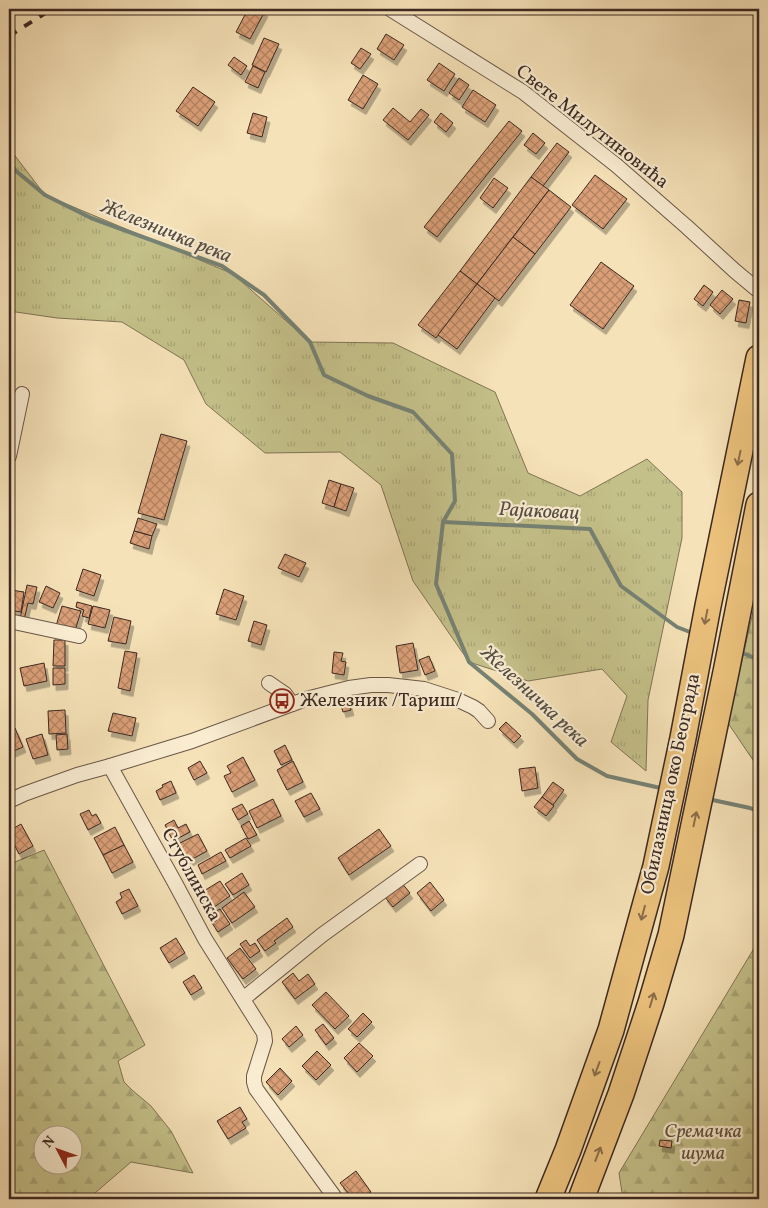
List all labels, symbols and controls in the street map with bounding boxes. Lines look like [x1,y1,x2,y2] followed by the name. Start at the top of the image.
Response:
[510,59,674,195] street label: Свете Милутиновића
[95,193,236,271] water label: Железничка река
[734,449,744,465] one-way arrow
[498,496,580,528] water label: Рајаковац
[701,608,711,624] one-way arrow
[473,639,594,755] water label: Железничка река
[635,671,707,897] street label: Обилазница око Београда
[269,688,295,714] bus stop icon: Железник /Тариш/
[300,688,462,714] place label: Железник /Тариш/
[691,812,700,828] one-way arrow
[155,824,227,926] street label: Стублинска
[638,904,647,920] one-way arrow
[647,993,657,1009] one-way arrow
[592,1060,601,1076] one-way arrow
[664,1119,742,1167] park label: Сремачка шума
[32,1126,82,1176] north arrow
[39,1132,60,1153] text: N
[594,1147,603,1162] one-way arrow

